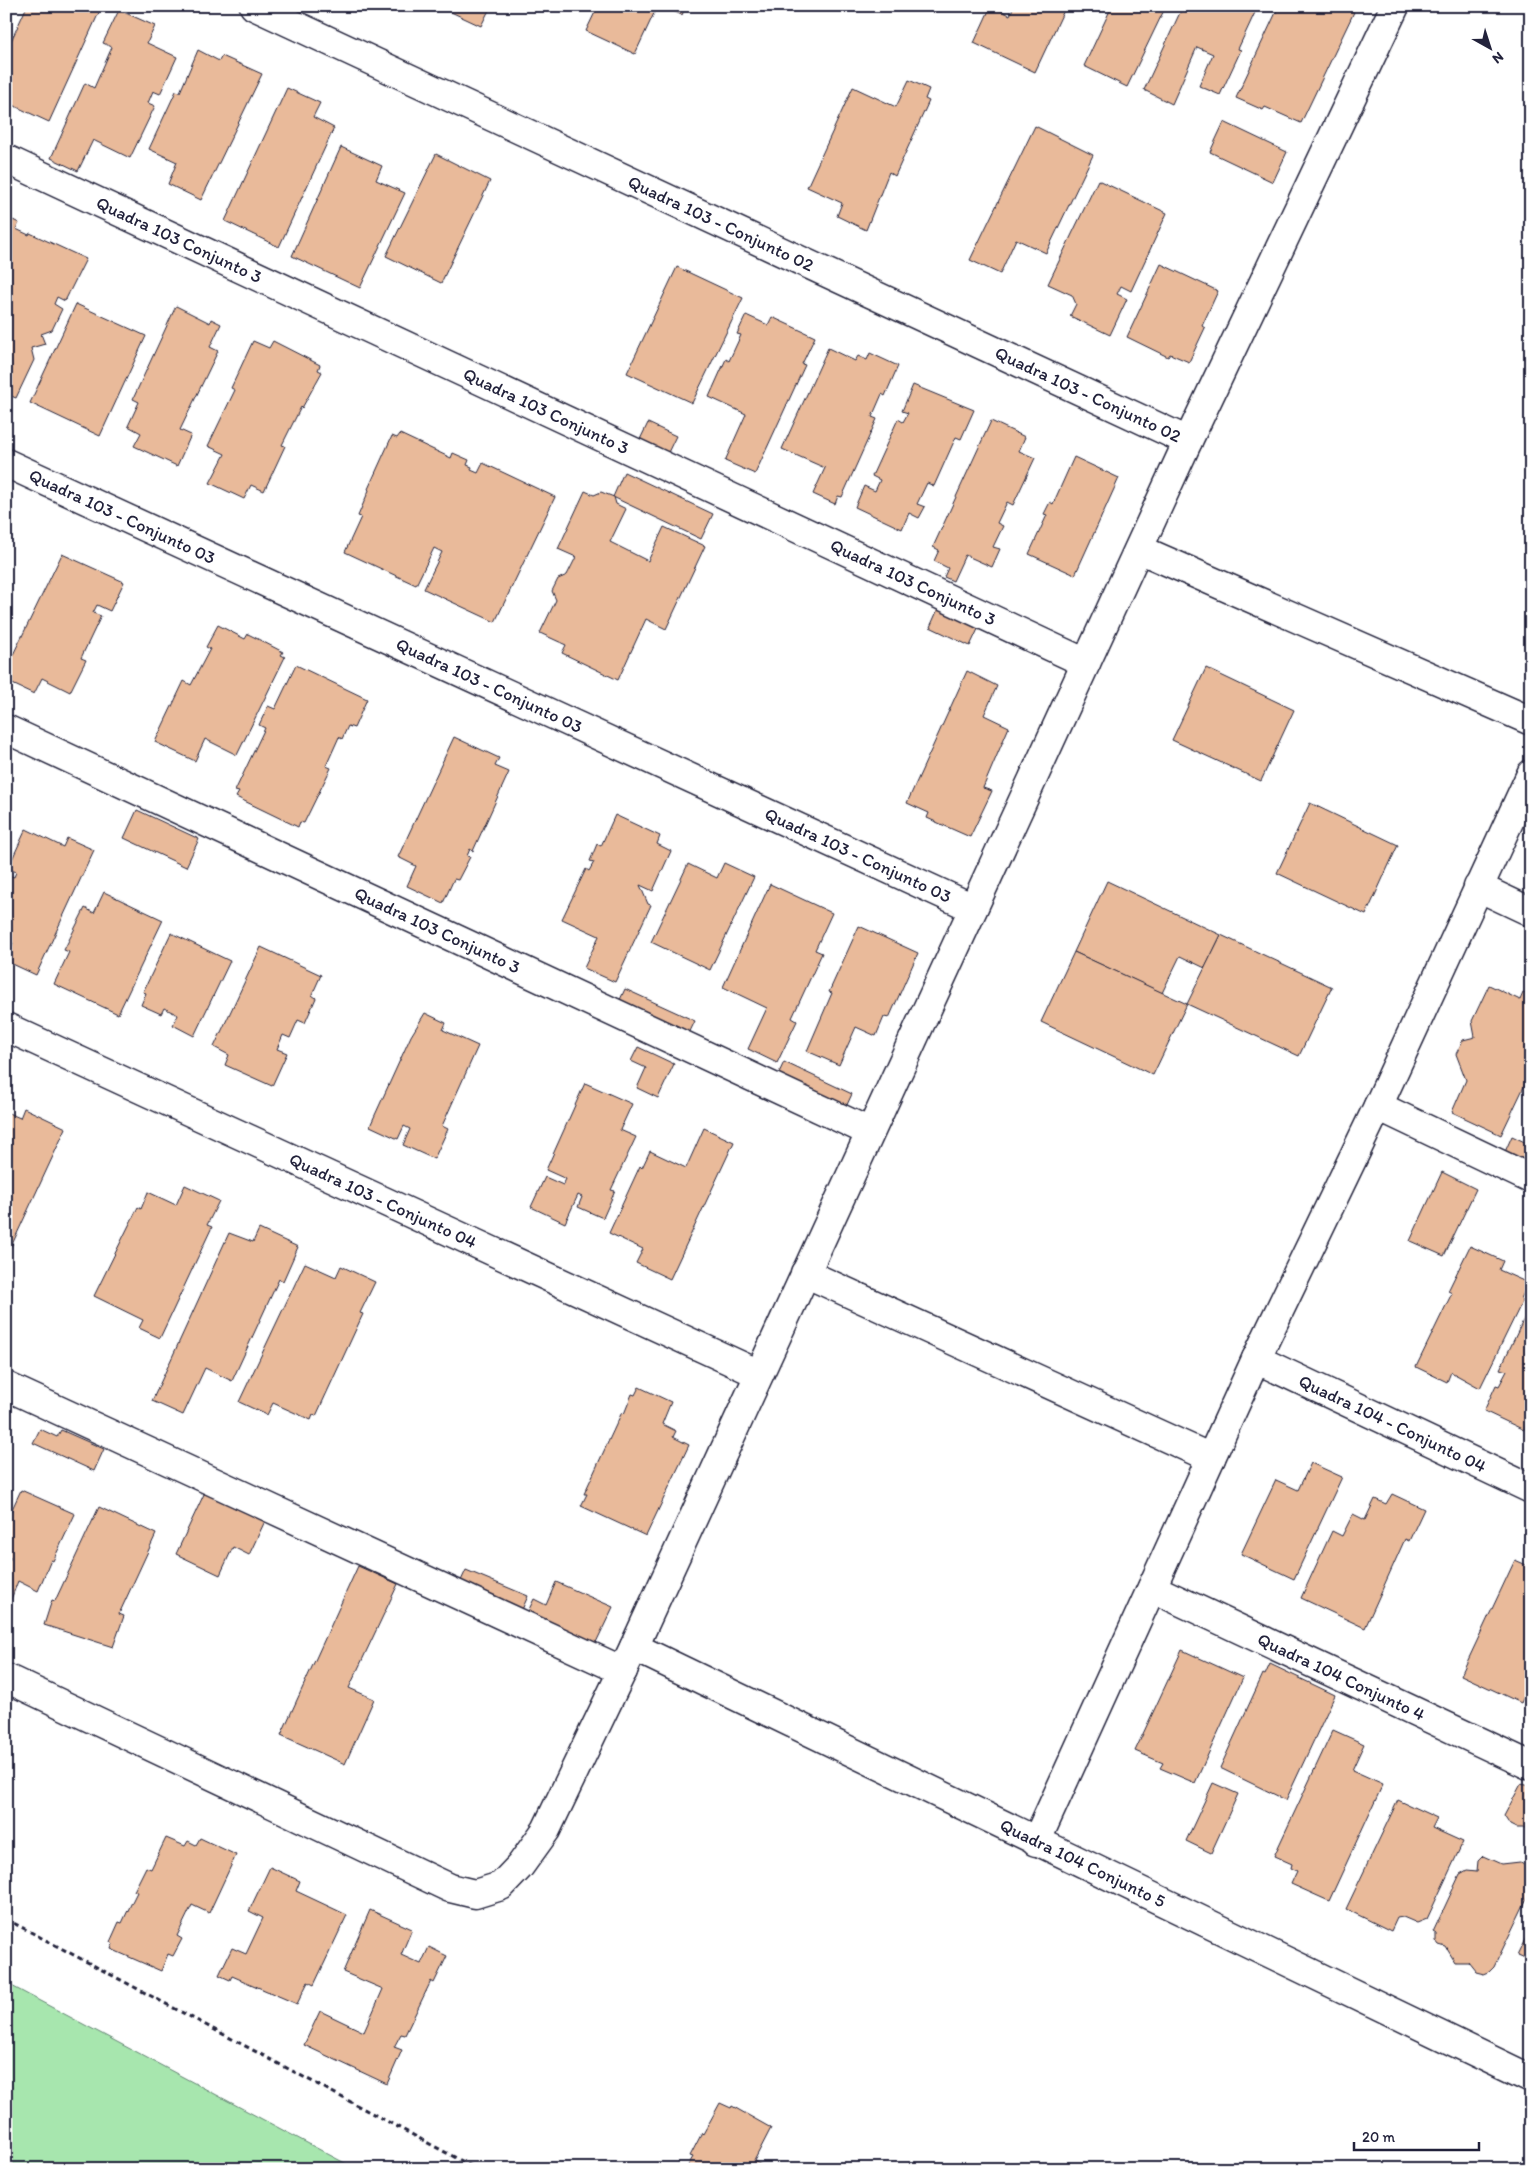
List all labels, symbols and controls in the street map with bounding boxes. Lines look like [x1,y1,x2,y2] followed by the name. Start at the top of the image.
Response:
[1464,22,1514,72] north arrow
[1489,48,1507,67] text: N
[624,171,818,276] street label: Quadra 103 - Conjunto 02
[93,192,266,288] street label: Quadra 103 Conjunto 3
[991,342,1185,447] street label: Quadra 103 - Conjunto 02
[460,363,633,459] street label: Quadra 103 Conjunto 3
[25,464,219,569] street label: Quadra 103 - Conjunto 03
[827,534,1000,631] street label: Quadra 103 Conjunto 3
[392,633,586,738] street label: Quadra 103 - Conjunto 03
[761,803,955,908] street label: Quadra 103 - Conjunto 03
[351,882,524,978] street label: Quadra 103 Conjunto 3
[286,1148,480,1253] street label: Quadra 103 - Conjunto 04
[1295,1370,1490,1477] street label: Quadra 104 - Conjunto 04
[1254,1628,1429,1726] street label: Quadra 104 Conjunto 4
[996,1814,1169,1912] street label: Quadra 104 Conjunto 5
[1354,2120,1480,2152] scale bar
[1362,2128,1396,2146] text: 20 m

